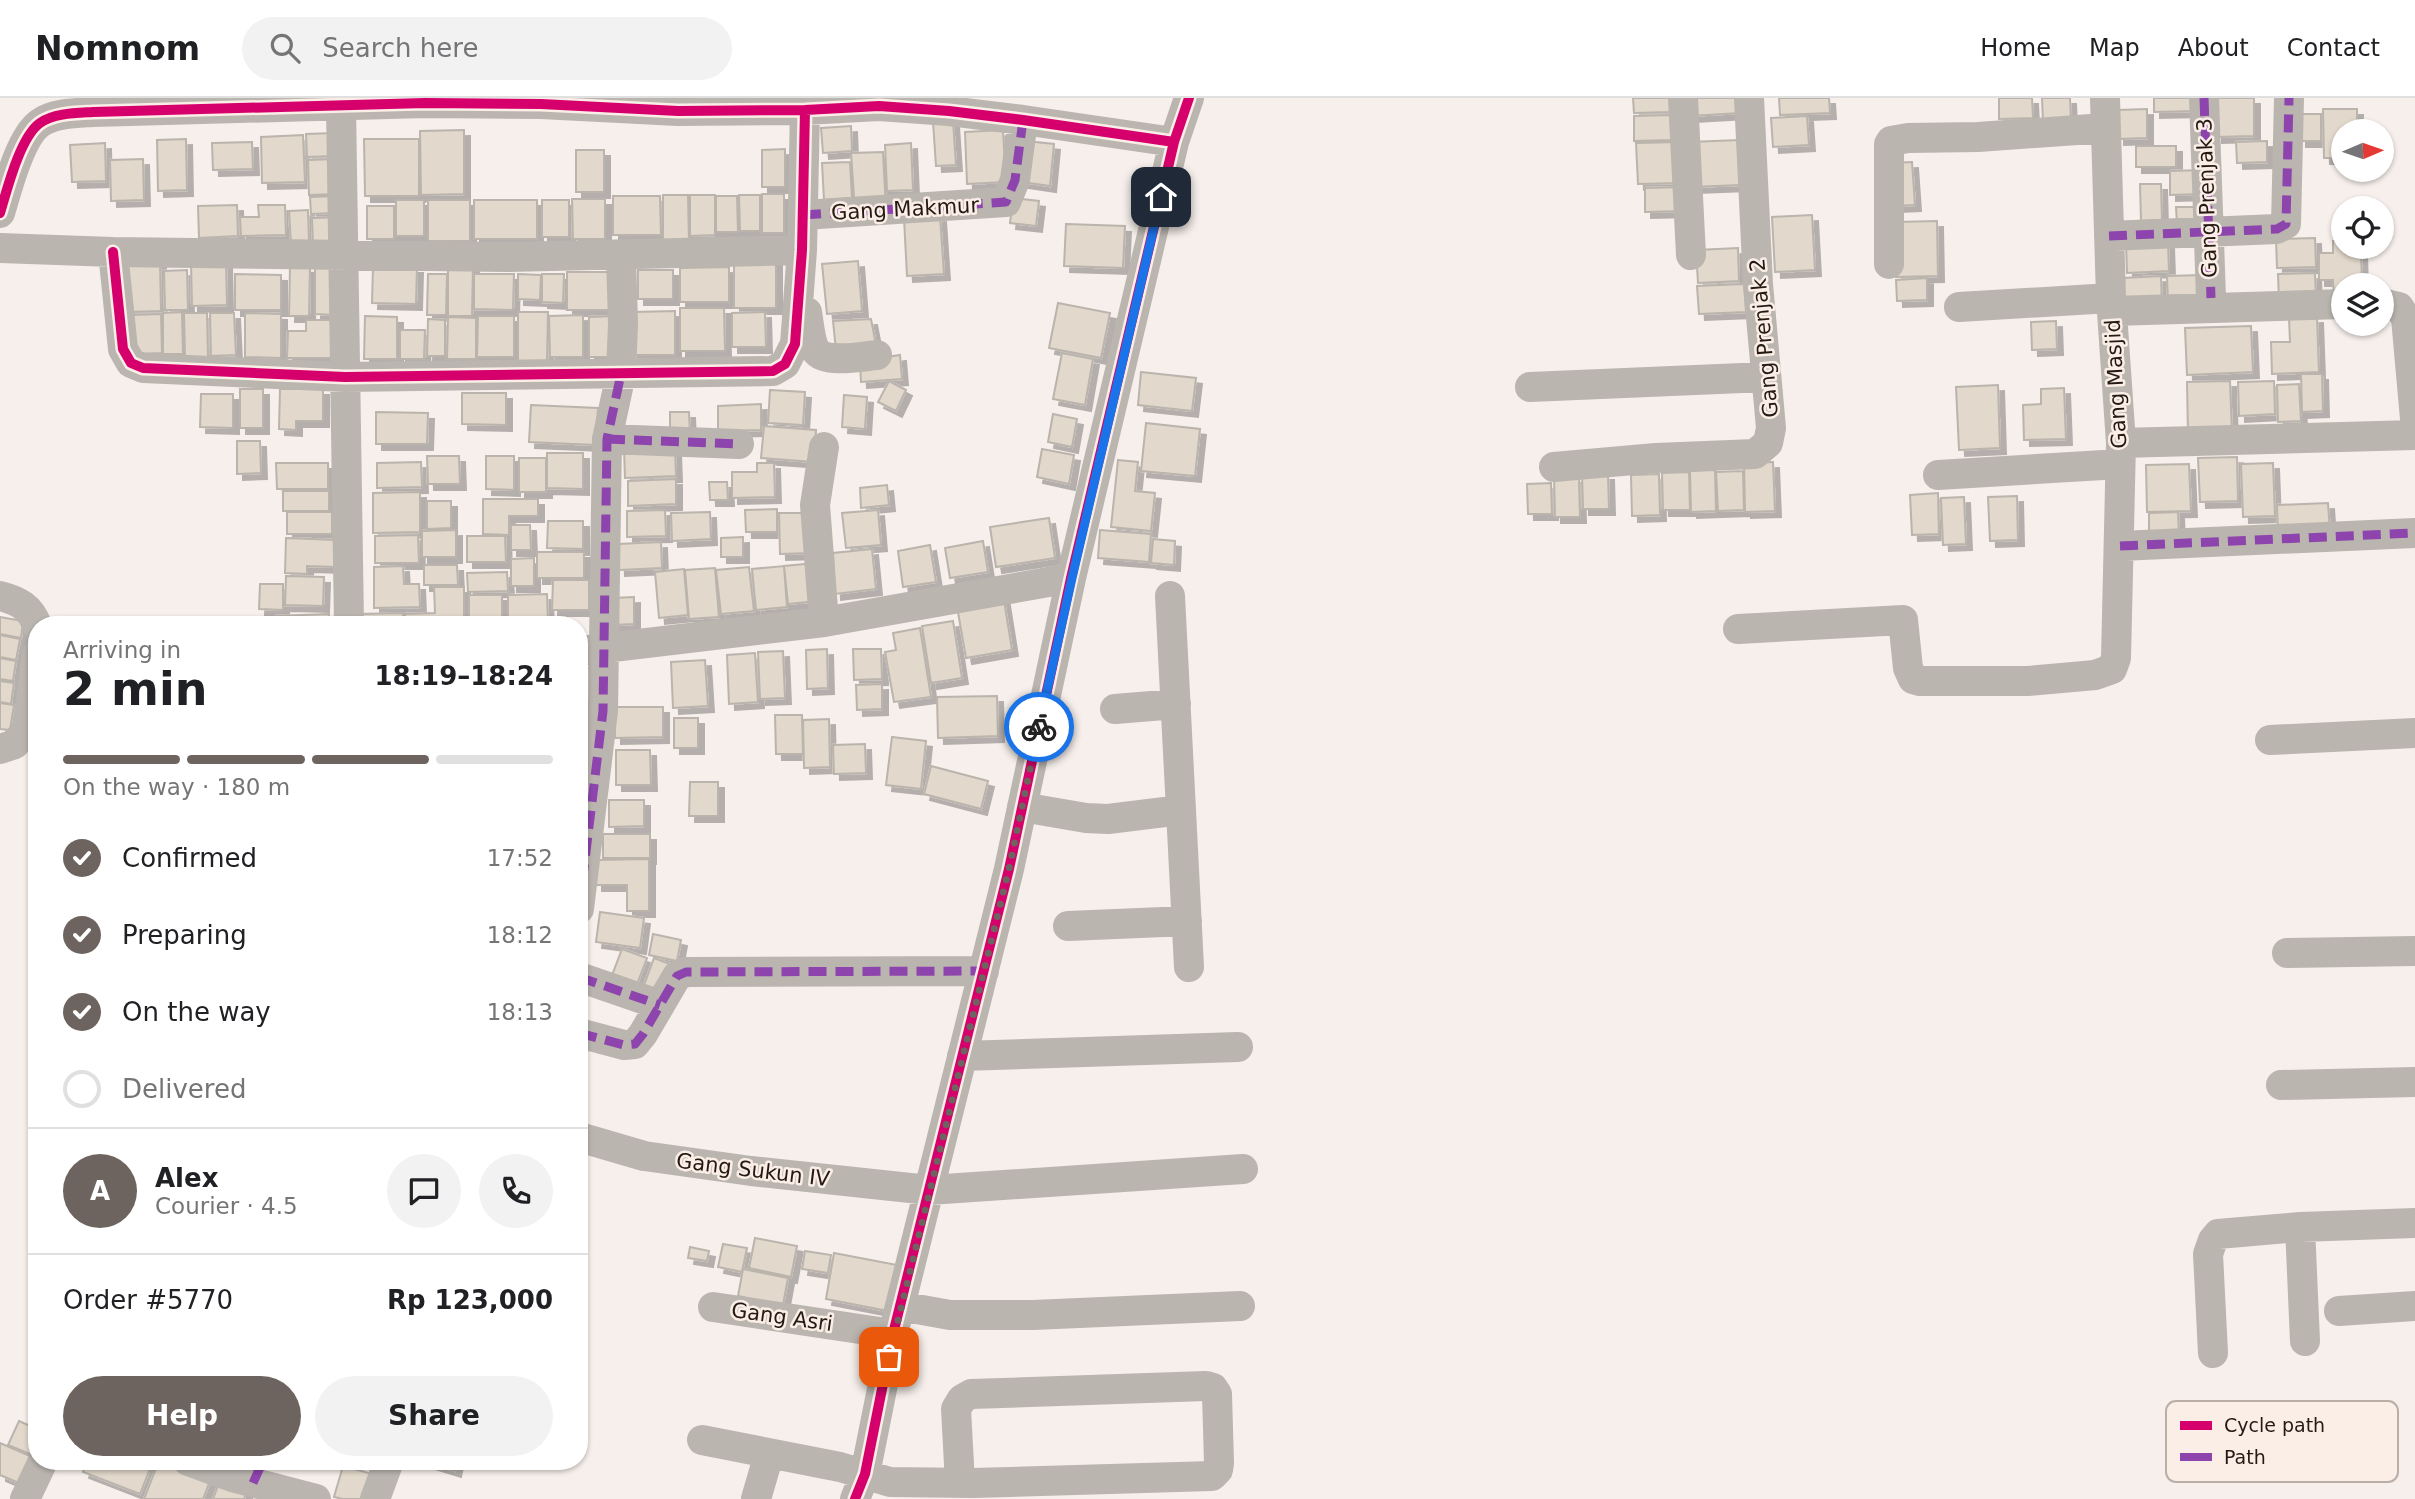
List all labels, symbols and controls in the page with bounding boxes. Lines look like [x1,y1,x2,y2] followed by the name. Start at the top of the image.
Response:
[242,17,732,80] search box
[35,29,200,68] text: Nomnom
[266,29,304,67] icon: search
[322,33,478,63] text: Search here
[1980,34,2051,62] text: Home
[2089,34,2140,62] text: Map
[2178,34,2249,62] text: About
[2287,34,2380,62] text: Contact
[2192,118,2222,278] street label: Gang Prenjak 3
[2331,119,2394,182] north arrow
[2331,119,2394,336] map controls
[1131,167,1191,227] pin
[1142,178,1180,216] icon: home
[830,193,980,225] street label: Gang Makmur
[2331,196,2394,259] button: locate
[1745,257,1783,419] street label: Gang Prenjak 2
[2331,273,2394,336] button: layers
[2101,319,2131,449] street label: Gang Masjid
[63,637,181,663] text: Arriving in
[374,661,553,691] text: 18:19–18:24
[63,662,207,716] text: 2 min
[1004,692,1074,762] courier
[1020,708,1058,746] icon: bike
[63,774,290,800] text: On the way · 180 m
[63,839,101,877] icon: check
[122,843,257,873] text: Confirmed
[487,845,553,871] text: 17:52
[63,916,101,954] icon: check
[122,920,247,950] text: Preparing
[487,922,553,948] text: 18:12
[63,993,101,1031] icon: check
[122,997,271,1027] text: On the way
[487,999,553,1025] text: 18:13
[122,1074,246,1104] text: Delivered
[675,1149,832,1191] street label: Gang Sukun IV
[387,1154,461,1228] button: chat
[479,1154,553,1228] button: phone
[155,1163,218,1193] text: Alex
[90,1176,110,1206] text: A
[155,1193,298,1219] text: Courier · 4.5
[63,1285,233,1315] text: Order #5770
[387,1285,553,1315] text: Rp 123,000
[730,1298,834,1336] street label: Gang Asri
[859,1327,919,1387] pin
[870,1338,908,1376] icon: bag
[63,1376,301,1456] button: Help
[315,1376,553,1456] button: Share
[2166,1401,2398,1482] legend
[2224,1414,2325,1436] text: Cycle path
[2224,1446,2266,1468] text: Path

